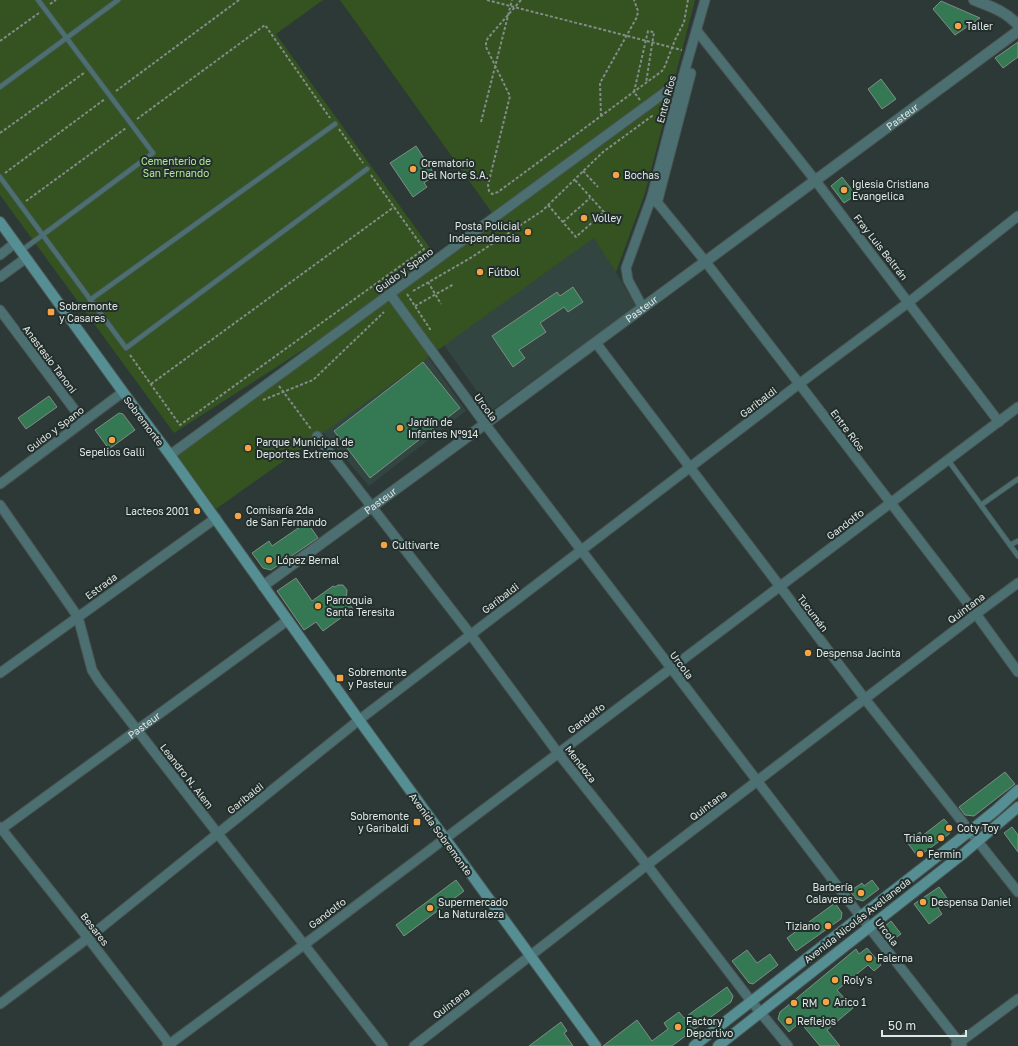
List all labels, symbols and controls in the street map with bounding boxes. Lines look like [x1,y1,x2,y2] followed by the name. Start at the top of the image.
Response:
[966,20,993,32] place label: Taller
[953,21,963,31] marker: Taller
[654,74,678,124] street label: Entre Ríos
[884,101,921,132] street label: Pasteur
[141,155,211,179] park label: Cementerio de San Fernando
[421,157,489,181] place label: Crematorio Del Norte S.A.
[408,164,418,174] marker: Crematorio Del Norte S.A.
[624,169,659,181] place label: Bochas
[611,170,621,180] marker: Bochas
[852,178,929,202] place label: Iglesia Cristiana Evangelica
[839,185,849,195] marker: Iglesia Cristiana Evangelica
[592,212,622,224] place label: Volley
[852,212,910,282] street label: Fray Luis Beltrán
[579,213,589,223] marker: Volley
[449,220,520,244] place label: Posta Policial Independencia
[523,227,533,237] marker: Posta Policial Independencia
[373,245,435,295] street label: Guido y Spano
[488,266,519,278] place label: Fútbol
[475,267,485,277] marker: Fútbol
[623,293,660,325] street label: Pasteur
[59,300,118,324] place label: Sobremonte y Casares
[46,307,56,317] marker: Sobremonte y Casares
[21,323,79,395] street label: Anastasio Tanoni
[737,384,779,420] street label: Garibaldi
[472,391,500,423] street label: Urcola
[121,394,167,448] street label: Sobremonte
[24,403,86,455] street label: Guido y Spano
[828,407,868,453] street label: Entre Ríos
[408,416,478,440] place label: Jardín de Infantes Nº914
[395,423,405,433] marker: Jardín de Infantes Nº914
[107,435,117,445] marker: Sepelios Galli
[256,436,354,460] place label: Parque Municipal de Deportes Extremos
[243,443,253,453] marker: Parque Municipal de Deportes Extremos
[79,446,145,458] place label: Sepelios Galli
[362,485,399,516] street label: Pasteur
[246,504,327,528] place label: Comisaría 2da de San Fernando
[125,505,189,517] place label: Lacteos 2001
[192,506,202,516] marker: Lacteos 2001
[824,506,866,542] street label: Gandolfo
[233,511,243,521] marker: Comisaría 2da de San Fernando
[392,539,440,551] place label: Cultivarte
[379,540,389,550] marker: Cultivarte
[277,554,340,566] place label: López Bernal
[264,555,274,565] marker: López Bernal
[83,570,119,602] street label: Estrada
[479,580,521,616] street label: Garibaldi
[945,590,987,626] street label: Quintana
[795,592,831,634] street label: Tucumán
[326,594,395,618] place label: Parroquia Santa Teresita
[313,601,323,611] marker: Parroquia Santa Teresita
[816,647,901,659] place label: Despensa Jacinta
[803,648,813,658] marker: Despensa Jacinta
[668,649,696,681] street label: Urcola
[348,666,407,690] place label: Sobremonte y Pasteur
[335,673,345,683] marker: Sobremonte y Pasteur
[565,700,607,736] street label: Gandolfo
[125,709,162,741] street label: Pasteur
[158,741,216,811] street label: Leandro N. Alem
[563,743,599,785] street label: Mendoza
[225,780,265,816] street label: Garibaldi
[687,787,729,823] street label: Quintana
[407,790,475,878] street label: Avenida Sobremonte
[350,810,409,834] place label: Sobremonte y Garibaldi
[412,817,422,827] marker: Sobremonte y Garibaldi
[957,822,999,834] place label: Coty Toy
[944,823,954,833] marker: Coty Toy
[904,832,933,844] place label: Triana
[936,833,946,843] marker: Triana
[928,848,961,860] place label: Fermin
[915,849,925,859] marker: Fermin
[801,875,913,965] street label: Avenida Nicolás Avellaneda
[806,881,853,905] place label: Barbería Calaveras
[856,888,866,898] marker: Barbería Calaveras
[306,895,348,931] street label: Gandolfo
[438,896,508,920] place label: Supermercado La Naturaleza
[931,896,1011,908] place label: Despensa Daniel
[918,897,928,907] marker: Despensa Daniel
[425,903,435,913] marker: Supermercado La Naturaleza
[78,910,112,948] street label: Besares
[873,916,901,948] street label: Urcola
[786,920,820,932] place label: Tiziano
[823,921,833,931] marker: Tiziano
[877,952,913,964] place label: Falerna
[864,953,874,963] marker: Falerna
[843,974,872,986] place label: Roly's
[830,975,840,985] marker: Roly's
[430,985,472,1021] street label: Quintana
[834,996,866,1008] place label: Arico 1
[802,997,817,1009] place label: RM
[821,997,831,1007] marker: Arico 1
[789,998,799,1008] marker: RM
[882,1012,966,1038] scale bar
[686,1015,733,1039] place label: Factory Deportivo
[797,1015,836,1027] place label: Reflejos
[784,1016,794,1026] marker: Reflejos
[888,1018,916,1033] text: 50 m
[673,1022,683,1032] marker: Factory Deportivo

